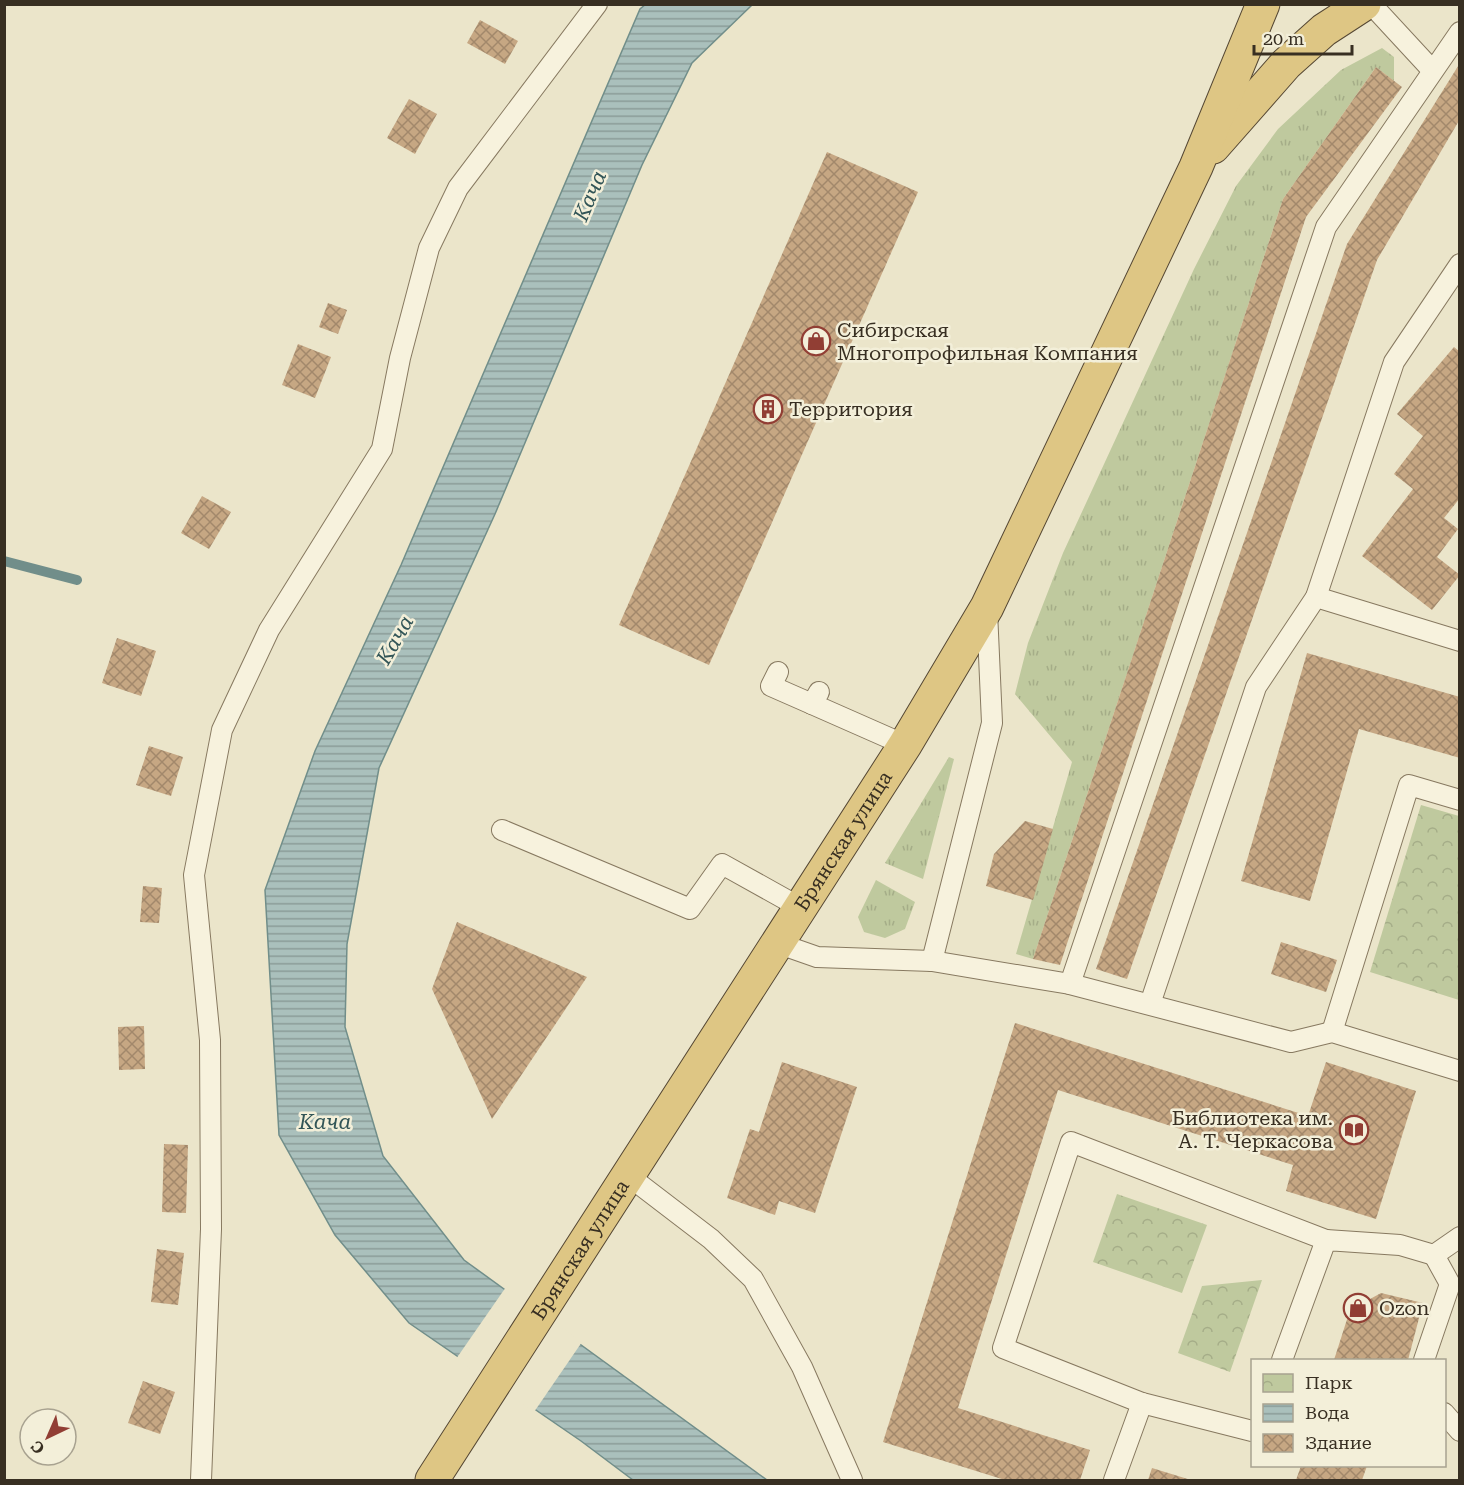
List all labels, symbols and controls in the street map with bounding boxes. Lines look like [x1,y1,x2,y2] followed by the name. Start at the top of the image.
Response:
[1254,18,1352,56] scale bar
[1263,28,1304,49] text: 20 m
[568,167,611,226] water label: Кача
[837,318,1138,365] place label: Сибирская Многопрофильная Компания
[800,325,832,357] shop icon: Сибирская Многопрофильная Компания
[752,393,784,425] building icon: Территория
[789,397,913,421] place label: Территория
[371,611,418,670] water label: Кача
[789,766,897,915] street label: Брянская улица
[1172,1106,1333,1153] place label: Библиотека им. А. Т. Черкасова
[298,1110,351,1134] water label: Кача
[1338,1114,1370,1146] library icon: Библиотека им. А. Т. Черкасова
[526,1175,634,1324] street label: Брянская улица
[1342,1292,1374,1324] shop icon: Ozon
[1379,1296,1430,1320] place label: Ozon
[1251,1359,1446,1467] legend
[1305,1372,1353,1393] text: Парк
[1305,1402,1349,1423] text: Вода
[18,1407,78,1467] north arrow
[1305,1432,1372,1453] text: Здание
[27,1437,49,1458] text: С

